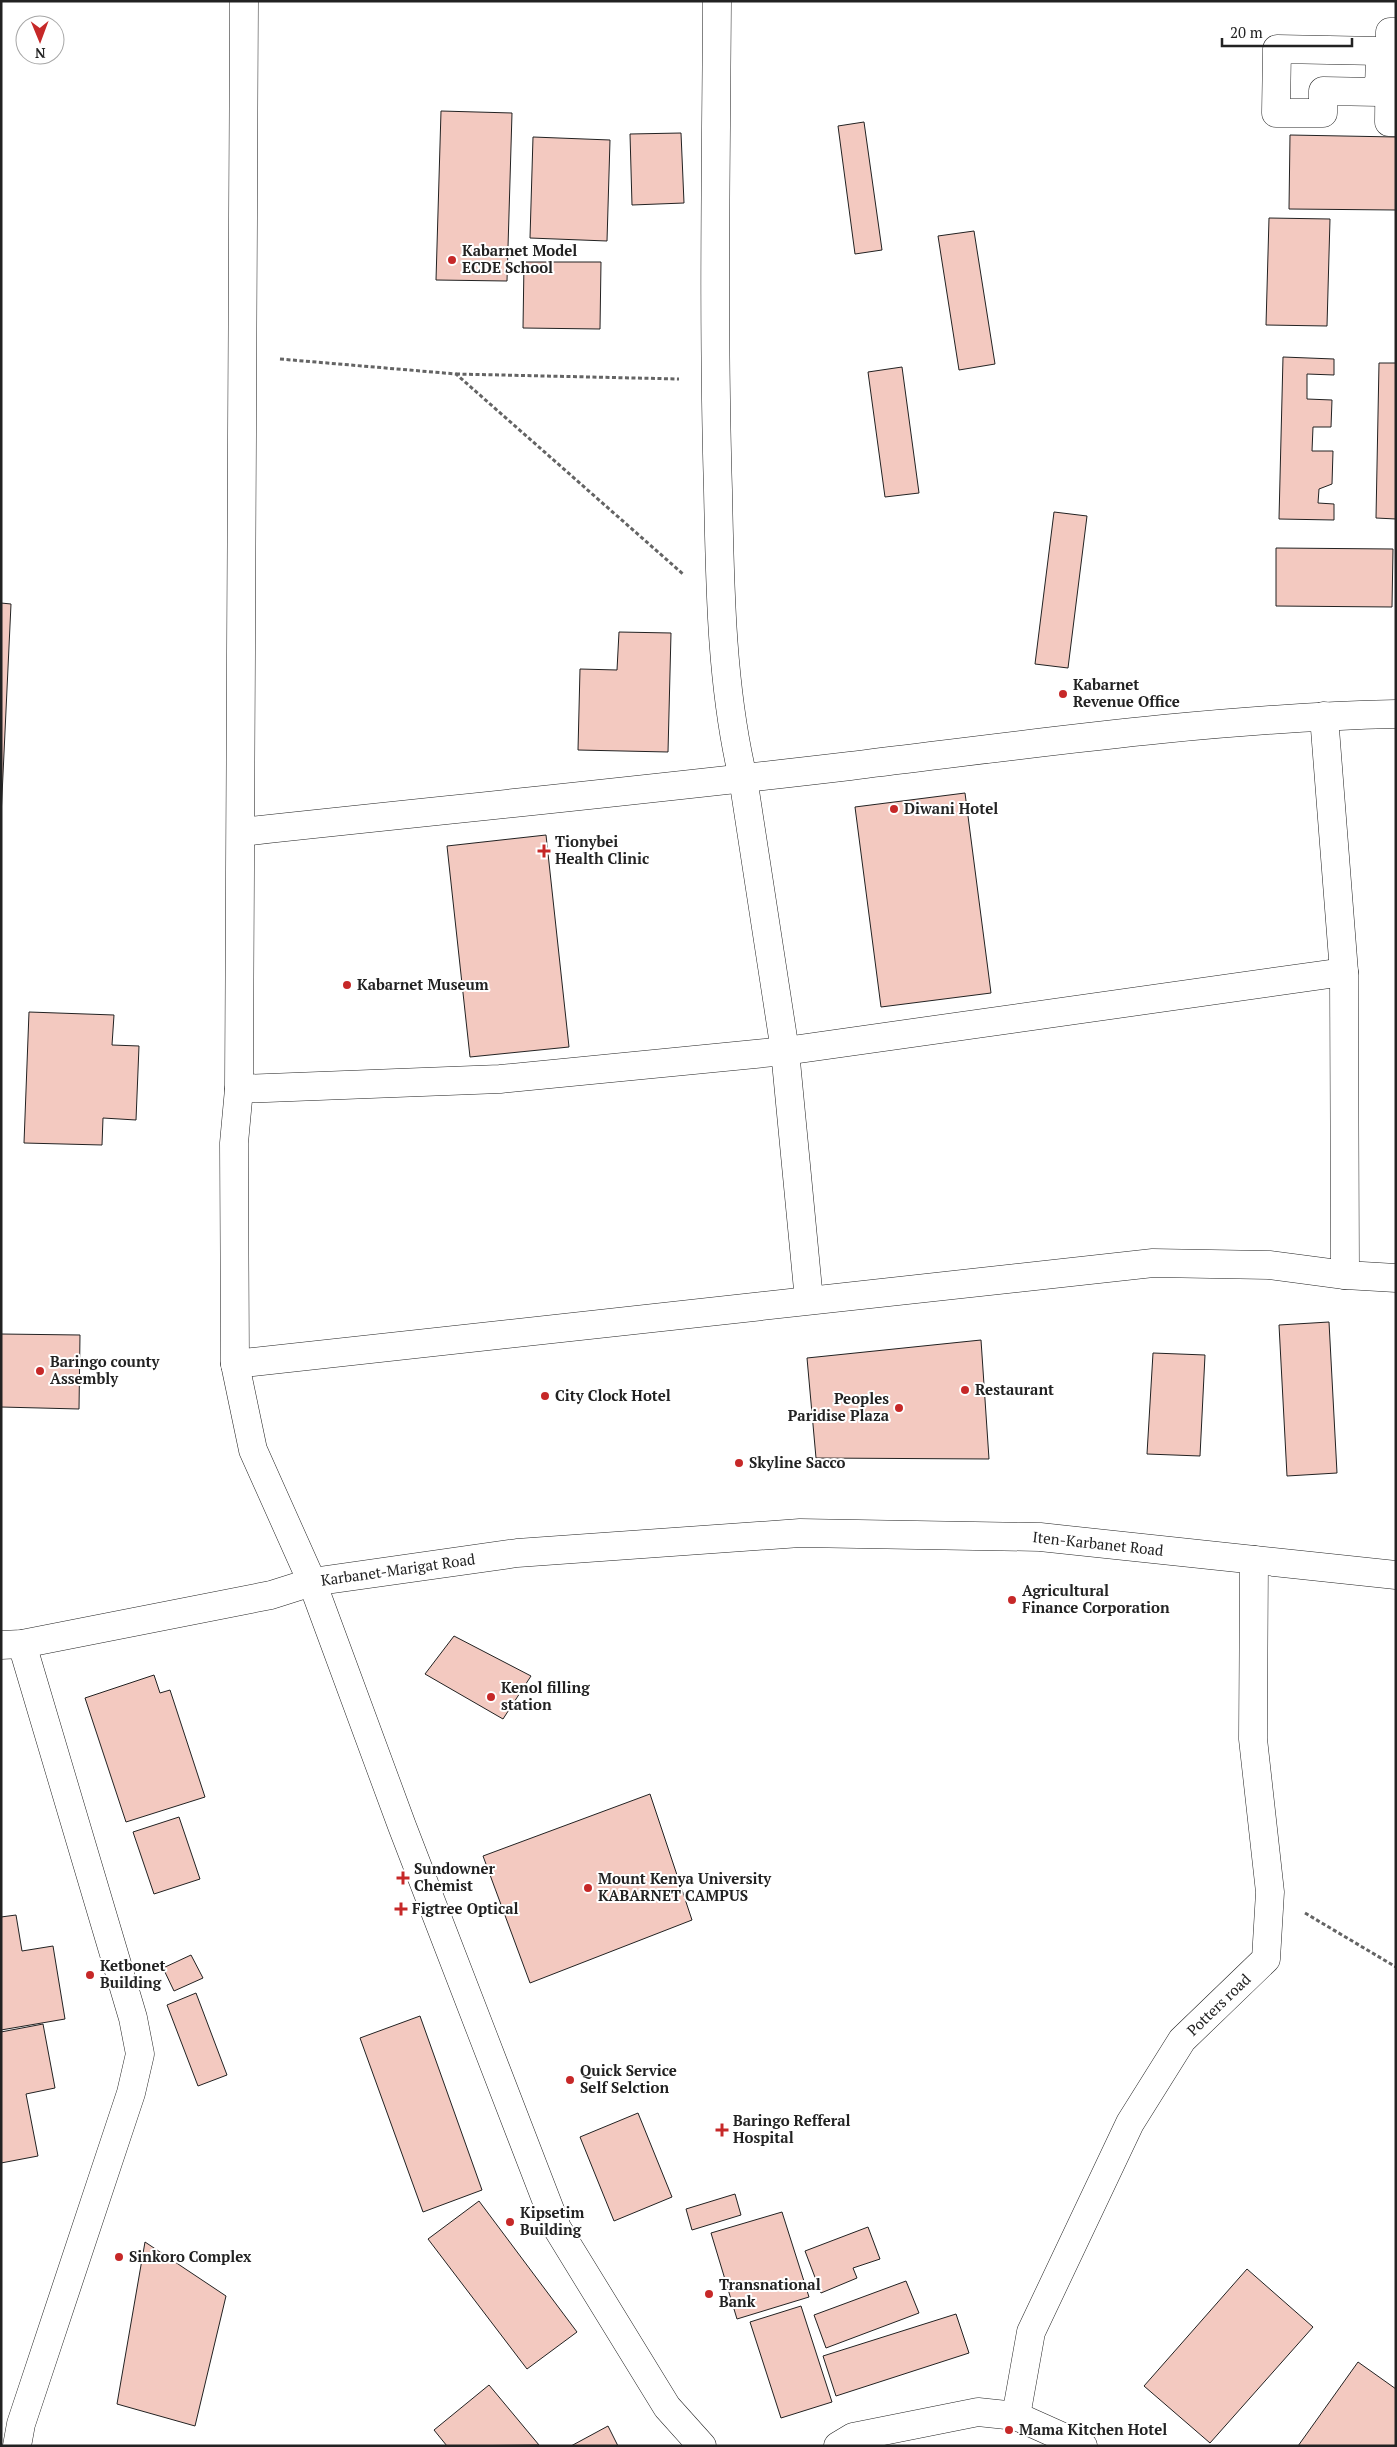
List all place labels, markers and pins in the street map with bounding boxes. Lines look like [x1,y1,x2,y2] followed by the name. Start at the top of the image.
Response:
[462,240,577,277] place label: Kabarnet Model ECDE School
[446,254,458,266] marker: Kabarnet Model ECDE School
[1073,674,1180,711] place label: Kabarnet Revenue Office
[1057,688,1069,700] marker: Kabarnet Revenue Office
[904,798,998,818] place label: Diwani Hotel
[888,803,900,815] marker: Diwani Hotel
[555,831,649,868] place label: Tionybei Health Clinic
[537,844,551,858] marker: Tionybei Health Clinic
[357,974,489,994] place label: Kabarnet Museum
[341,979,353,991] marker: Kabarnet Museum
[50,1351,160,1388] place label: Baringo county Assembly
[34,1365,46,1377] marker: Baringo county Assembly
[975,1379,1054,1399] place label: Restaurant
[959,1384,971,1396] marker: Restaurant
[555,1385,671,1405] place label: City Clock Hotel
[788,1388,890,1425] place label: Peoples Paridise Plaza
[539,1390,551,1402] marker: City Clock Hotel
[893,1402,905,1414] marker: Peoples Paridise Plaza
[749,1452,846,1472] place label: Skyline Sacco
[733,1457,745,1469] marker: Skyline Sacco
[1022,1580,1170,1617] place label: Agricultural Finance Corporation
[1006,1594,1018,1606] marker: Agricultural Finance Corporation
[501,1677,590,1714] place label: Kenol filling station
[485,1691,497,1703] marker: Kenol filling station
[414,1858,496,1895] place label: Sundowner Chemist
[598,1868,772,1905] place label: Mount Kenya University KABARNET CAMPUS
[396,1871,410,1885] marker: Sundowner Chemist
[582,1882,594,1894] marker: Mount Kenya University KABARNET CAMPUS
[412,1898,519,1918] place label: Figtree Optical
[394,1902,408,1916] marker: Figtree Optical
[100,1955,165,1992] place label: Ketbonet Building
[84,1969,96,1981] marker: Ketbonet Building
[580,2060,677,2097] place label: Quick Service Self Selction
[564,2074,576,2086] marker: Quick Service Self Selction
[733,2110,851,2147] place label: Baringo Refferal Hospital
[715,2123,729,2137] marker: Baringo Refferal Hospital
[520,2202,585,2239] place label: Kipsetim Building
[504,2216,516,2228] marker: Kipsetim Building
[129,2246,252,2266] place label: Sinkoro Complex
[113,2251,125,2263] marker: Sinkoro Complex
[719,2274,821,2311] place label: Transnational Bank
[703,2288,715,2300] marker: Transnational Bank
[1019,2419,1167,2439] place label: Mama Kitchen Hotel
[1003,2424,1015,2436] marker: Mama Kitchen Hotel

